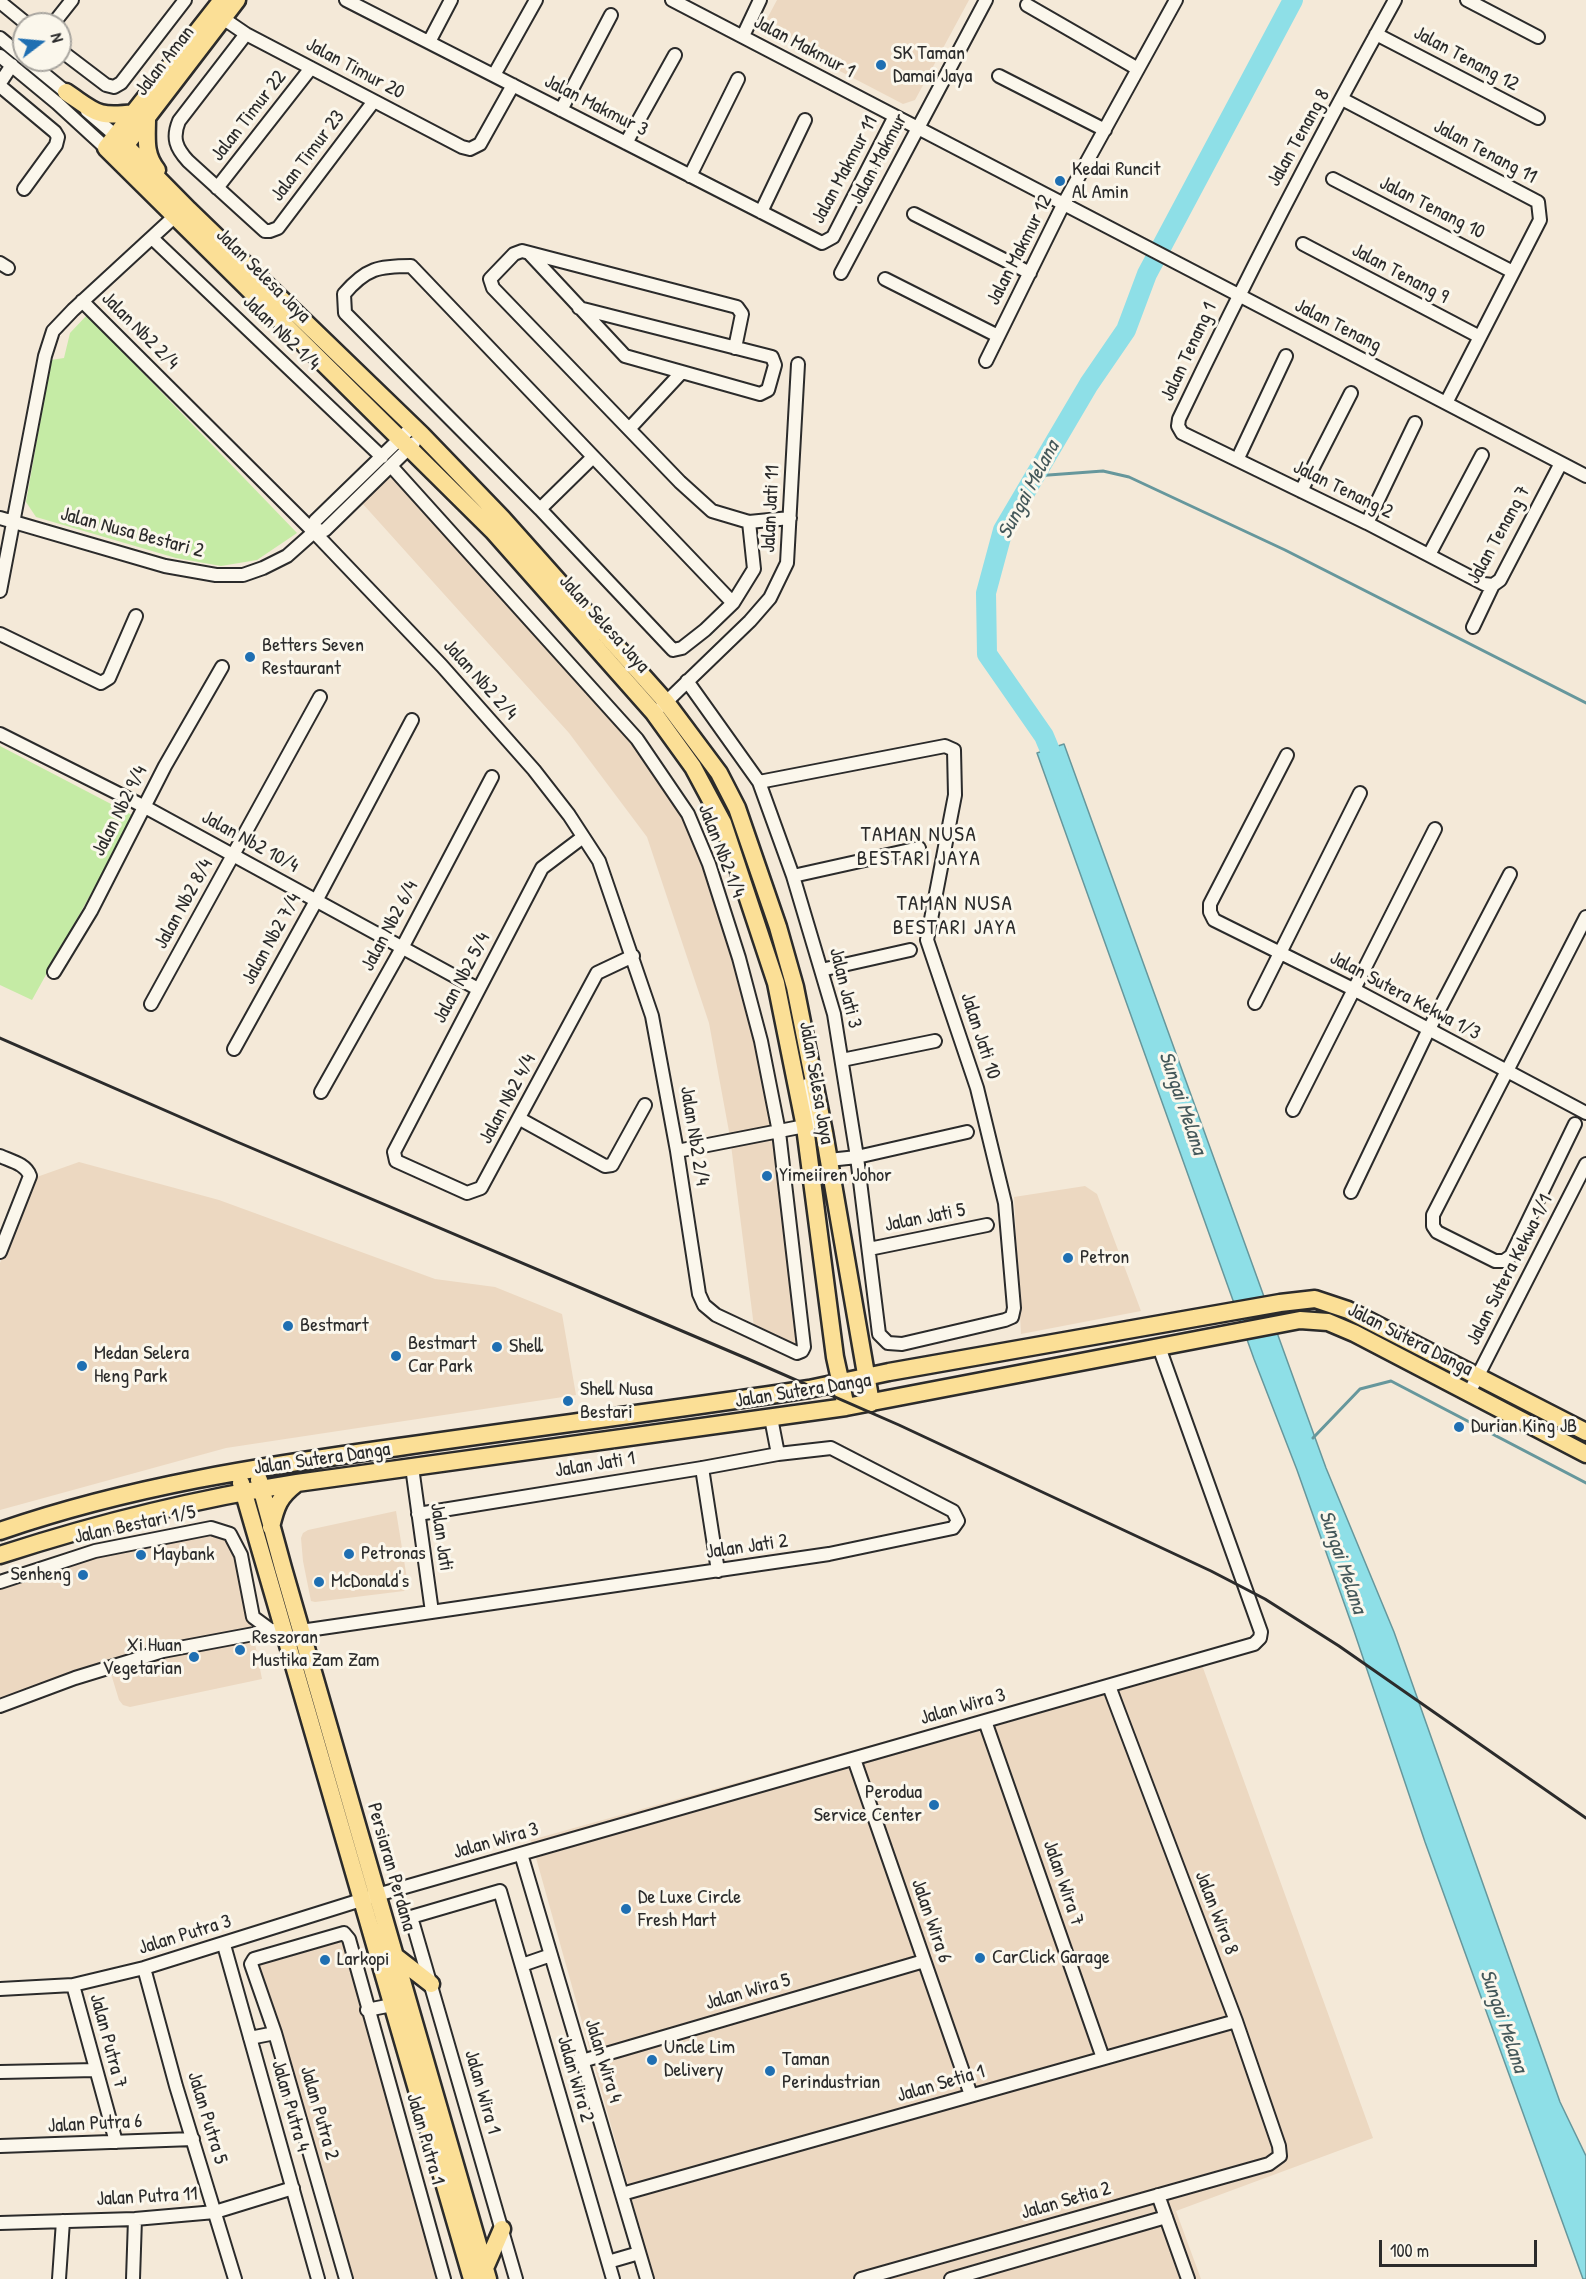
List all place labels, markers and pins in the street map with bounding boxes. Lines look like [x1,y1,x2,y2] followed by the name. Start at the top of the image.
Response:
[893,42,972,89] place label: SK Taman Damai Jaya
[874,58,888,72] marker: SK Taman Damai Jaya
[1072,158,1160,205] place label: Kedai Runcit Al Amin
[1053,174,1067,188] marker: Kedai Runcit Al Amin
[262,634,364,681] place label: Betters Seven Restaurant
[243,650,257,664] marker: Betters Seven Restaurant
[779,1164,892,1188] place label: Yimeiiren Johor
[760,1169,774,1183] marker: Yimeiiren Johor
[1080,1246,1129,1270] place label: Petron
[1061,1251,1075,1265] marker: Petron
[300,1314,369,1338] place label: Bestmart
[281,1319,295,1333] marker: Bestmart
[408,1332,477,1379] place label: Bestmart Car Park
[509,1335,543,1359] place label: Shell
[490,1340,504,1354] marker: Shell
[94,1342,189,1389] place label: Medan Selera Heng Park
[389,1349,403,1363] marker: Bestmart Car Park
[75,1359,89,1373] marker: Medan Selera Heng Park
[580,1378,653,1425] place label: Shell Nusa Bestari
[561,1394,575,1408] marker: Shell Nusa Bestari
[1471,1415,1577,1439] place label: Durian King JB
[1452,1420,1466,1434] marker: Durian King JB
[361,1542,426,1566] place label: Petronas
[153,1543,215,1567] place label: Maybank
[342,1547,356,1561] marker: Petronas
[134,1548,148,1562] marker: Maybank
[11,1563,71,1587] place label: Senheng
[76,1568,90,1582] marker: Senheng
[331,1570,409,1594] place label: McDonald's
[312,1575,326,1589] marker: McDonald's
[252,1626,379,1673] place label: Reszoran Mustika Zam Zam
[102,1634,182,1681] place label: Xi Huan Vegetarian
[233,1643,247,1657] marker: Reszoran Mustika Zam Zam
[187,1650,201,1664] marker: Xi Huan Vegetarian
[814,1781,922,1828] place label: Perodua Service Center
[927,1798,941,1812] marker: Perodua Service Center
[638,1886,741,1933] place label: De Luxe Circle Fresh Mart
[619,1902,633,1916] marker: De Luxe Circle Fresh Mart
[992,1946,1110,1970] place label: CarClick Garage
[337,1948,389,1972] place label: Larkopi
[973,1951,987,1965] marker: CarClick Garage
[318,1953,332,1967] marker: Larkopi
[664,2036,735,2083] place label: Uncle Lim Delivery
[782,2048,880,2095] place label: Taman Perindustrian
[645,2053,659,2067] marker: Uncle Lim Delivery
[763,2064,777,2078] marker: Taman Perindustrian

